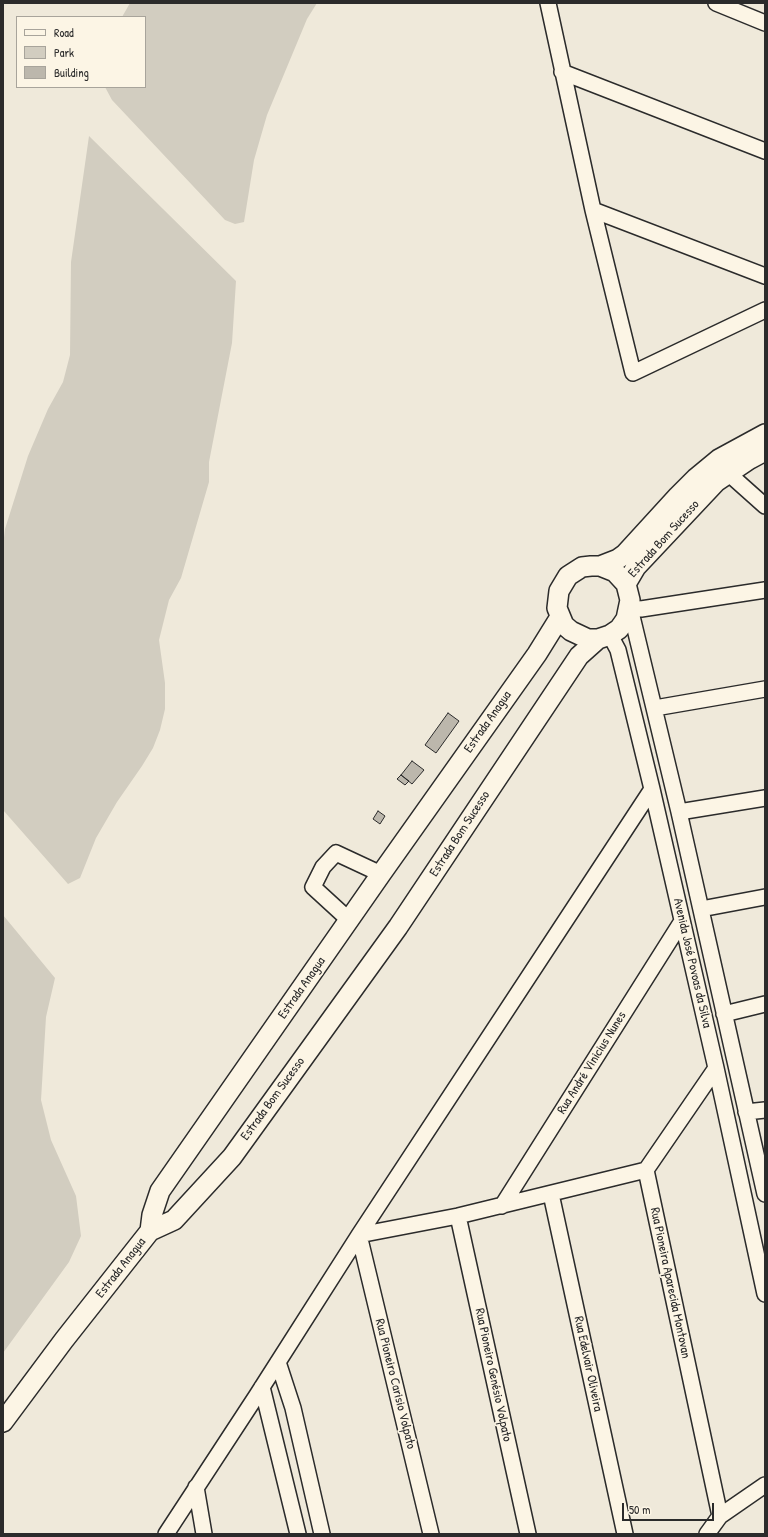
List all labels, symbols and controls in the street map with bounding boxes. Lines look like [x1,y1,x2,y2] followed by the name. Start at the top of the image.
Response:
[16,16,146,88] legend
[54,24,74,41] text: Road
[54,44,74,61] text: Park
[54,64,89,81] text: Building
[625,497,703,581] street label: Estrada Bom Sucesso
[461,688,515,756] street label: Estrada Anagua
[427,788,493,880] street label: Estrada Bom Sucesso
[669,897,715,1029] street label: Avenida José Povoas da Silva
[275,954,329,1022] street label: Estrada Anagua
[554,1009,630,1117] street label: Rua André Vinicius Nunes
[238,1054,308,1144] street label: Estrada Bom Sucesso
[646,1206,694,1360] street label: Rua Pioneira Aparecida Montovan
[93,1235,149,1301] street label: Estrada Anagua
[471,1307,515,1443] street label: Rua Pioneiro Genésio Volpato
[570,1315,606,1413] street label: Rua Edelvair Oliveira
[371,1317,419,1451] street label: Rua Pioneiro Carisio Volpato
[624,1495,716,1521] scale bar
[629,1501,650,1518] text: 50 m

